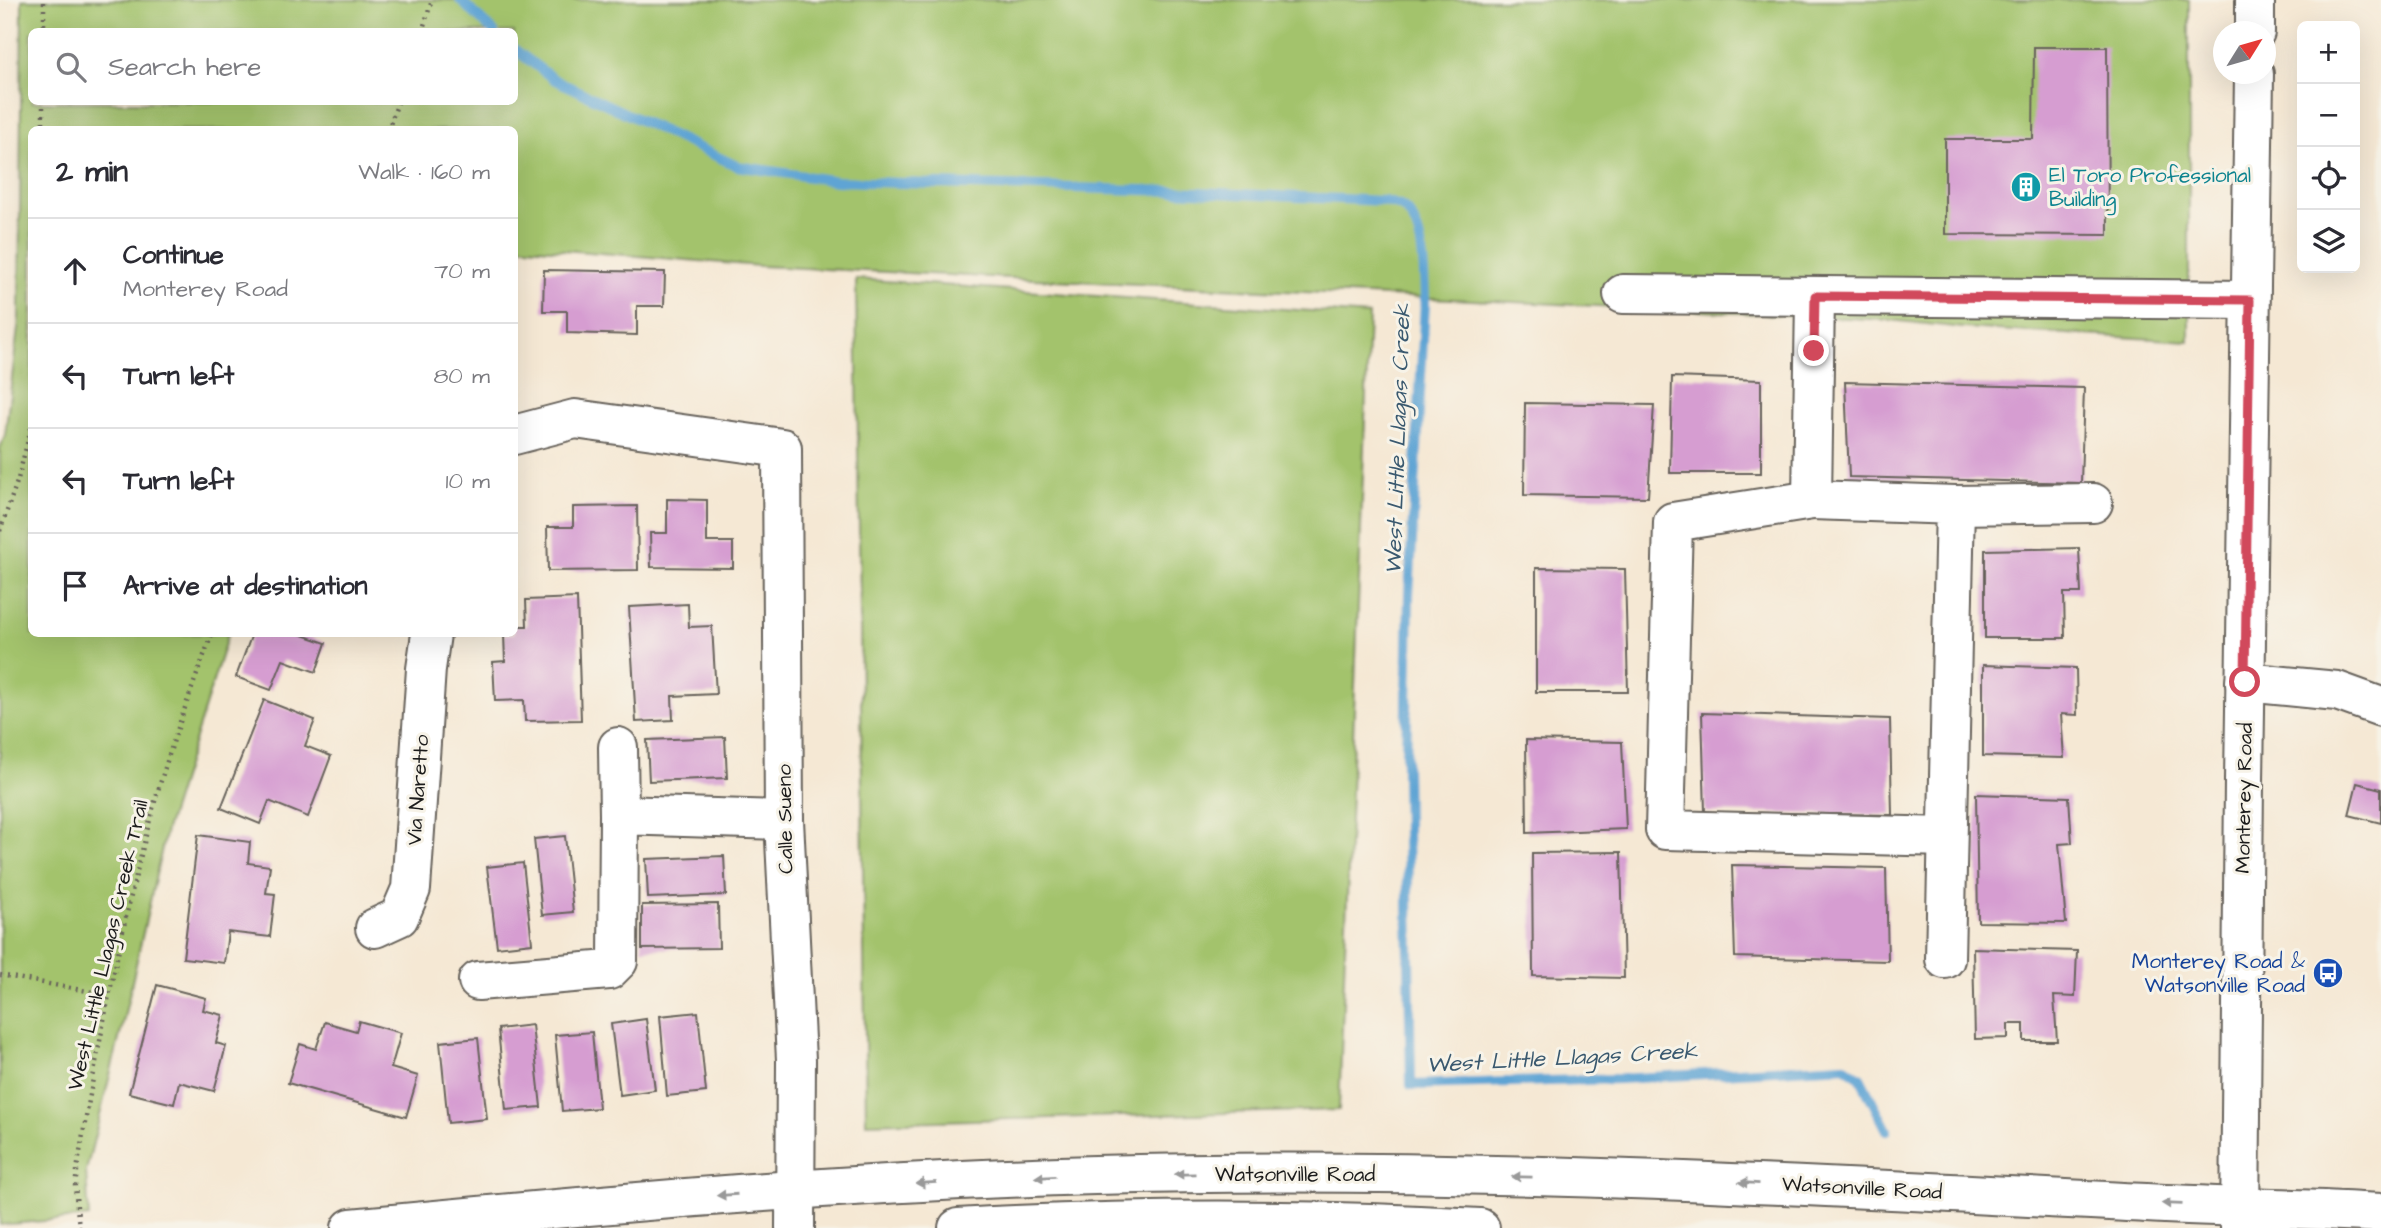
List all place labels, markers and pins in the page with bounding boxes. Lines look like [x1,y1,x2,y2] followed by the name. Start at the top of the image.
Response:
[2049,161,2251,216] place label: El Toro Professional Building
[2009,170,2043,204] building icon: El Toro Professional Building
[2132,947,2305,1000] place label: Monterey Road & Watsonville Road
[2311,956,2345,990] bus stop icon: Monterey Road & Watsonville Road

